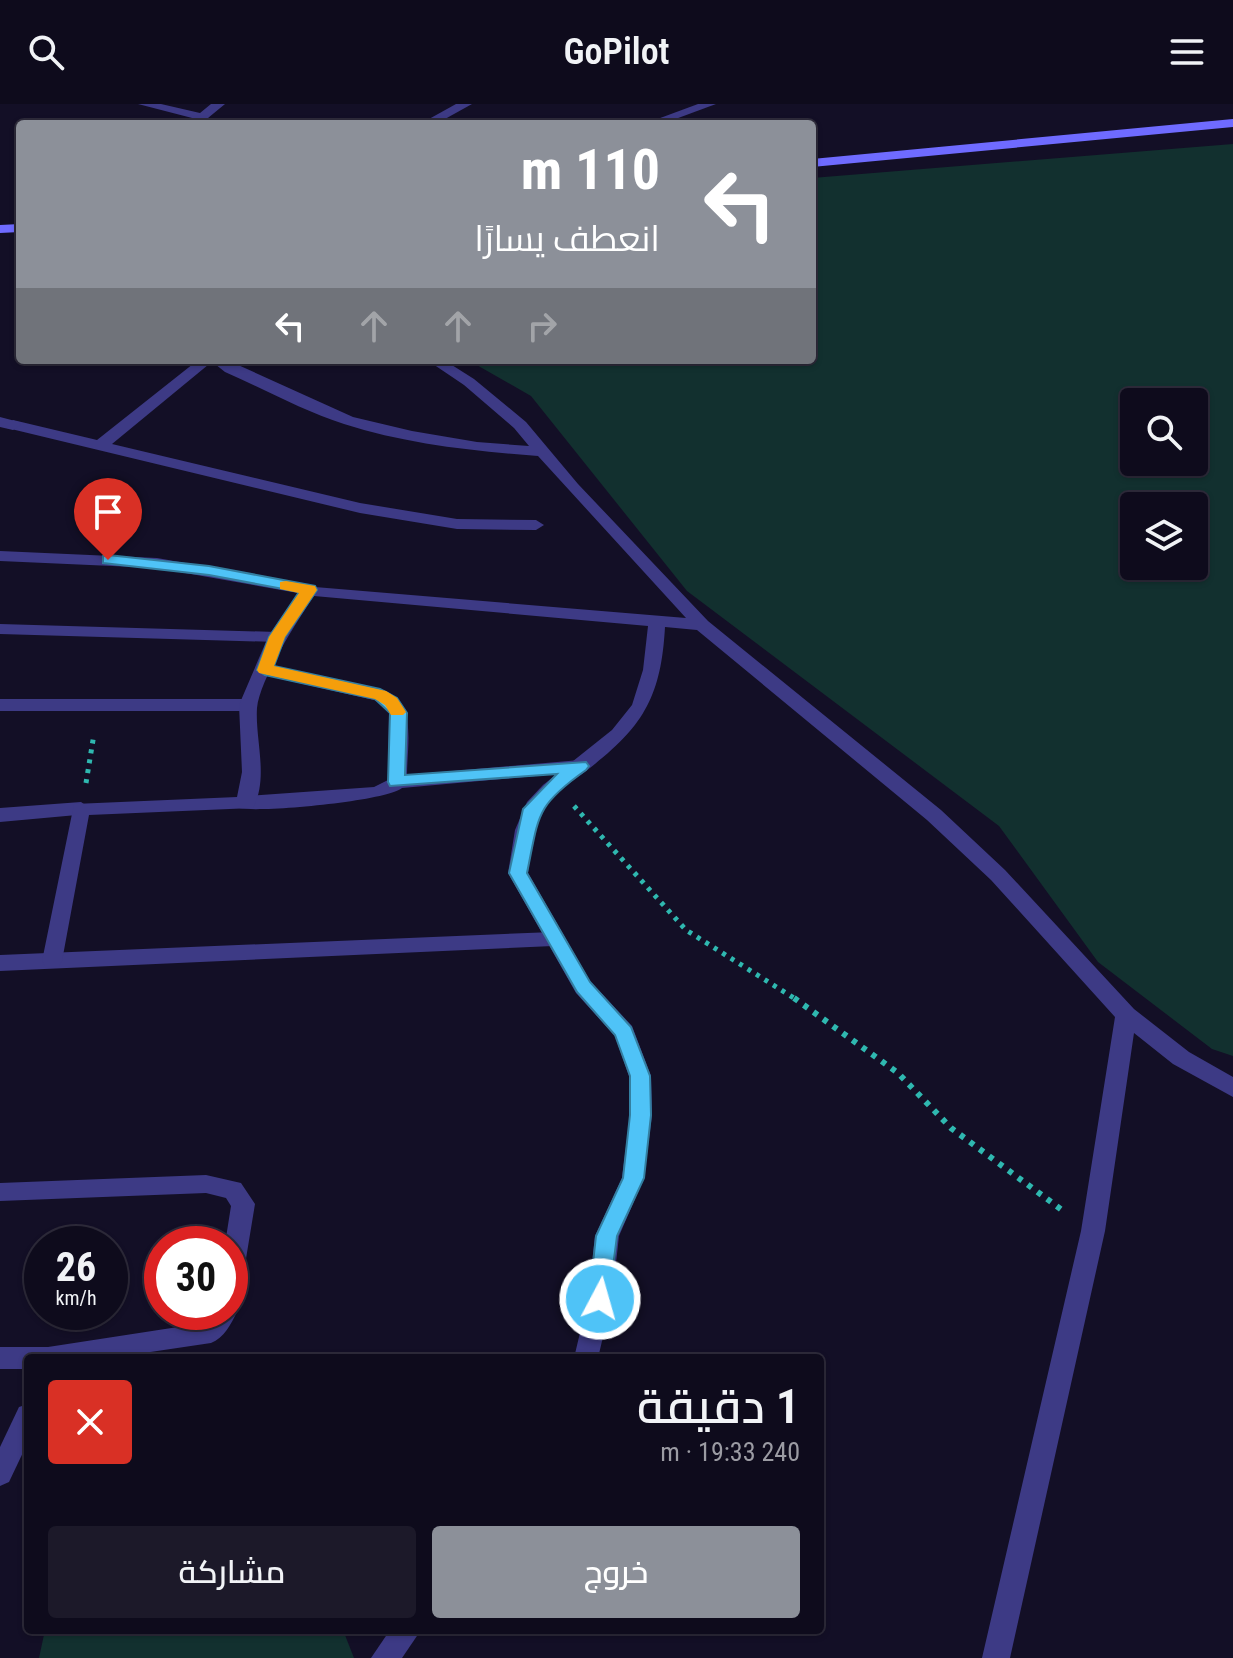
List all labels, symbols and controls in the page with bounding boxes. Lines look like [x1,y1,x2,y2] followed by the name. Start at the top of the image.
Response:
[24,30,68,74] icon: search
[1165,30,1209,74] icon: menu
[563,31,670,73] text: GoPilot
[521,137,660,203] text: 110 m
[688,152,792,256] icon: left
[474,218,660,260] text: انعطف يسارًا
[268,304,312,348] icon: left
[352,304,396,348] icon: ahead
[436,304,480,348] icon: ahead
[520,304,564,348] icon: right
[1120,388,1208,580] map controls
[1120,388,1208,476] button: search
[74,478,142,560] pin
[86,490,130,534] icon: arrive
[1120,492,1208,580] button: layers
[144,1226,248,1330] speed limit sign: 30
[56,1244,96,1291] text: 26
[558,1257,642,1341] position arrow
[55,1286,97,1310] text: km/h
[637,1378,800,1435] text: 1 دقيقة
[48,1380,132,1464] button: close
[660,1437,800,1467] text: 240 m · 19:33
[48,1526,416,1618] button: مشاركة
[432,1526,800,1618] button: خروج

